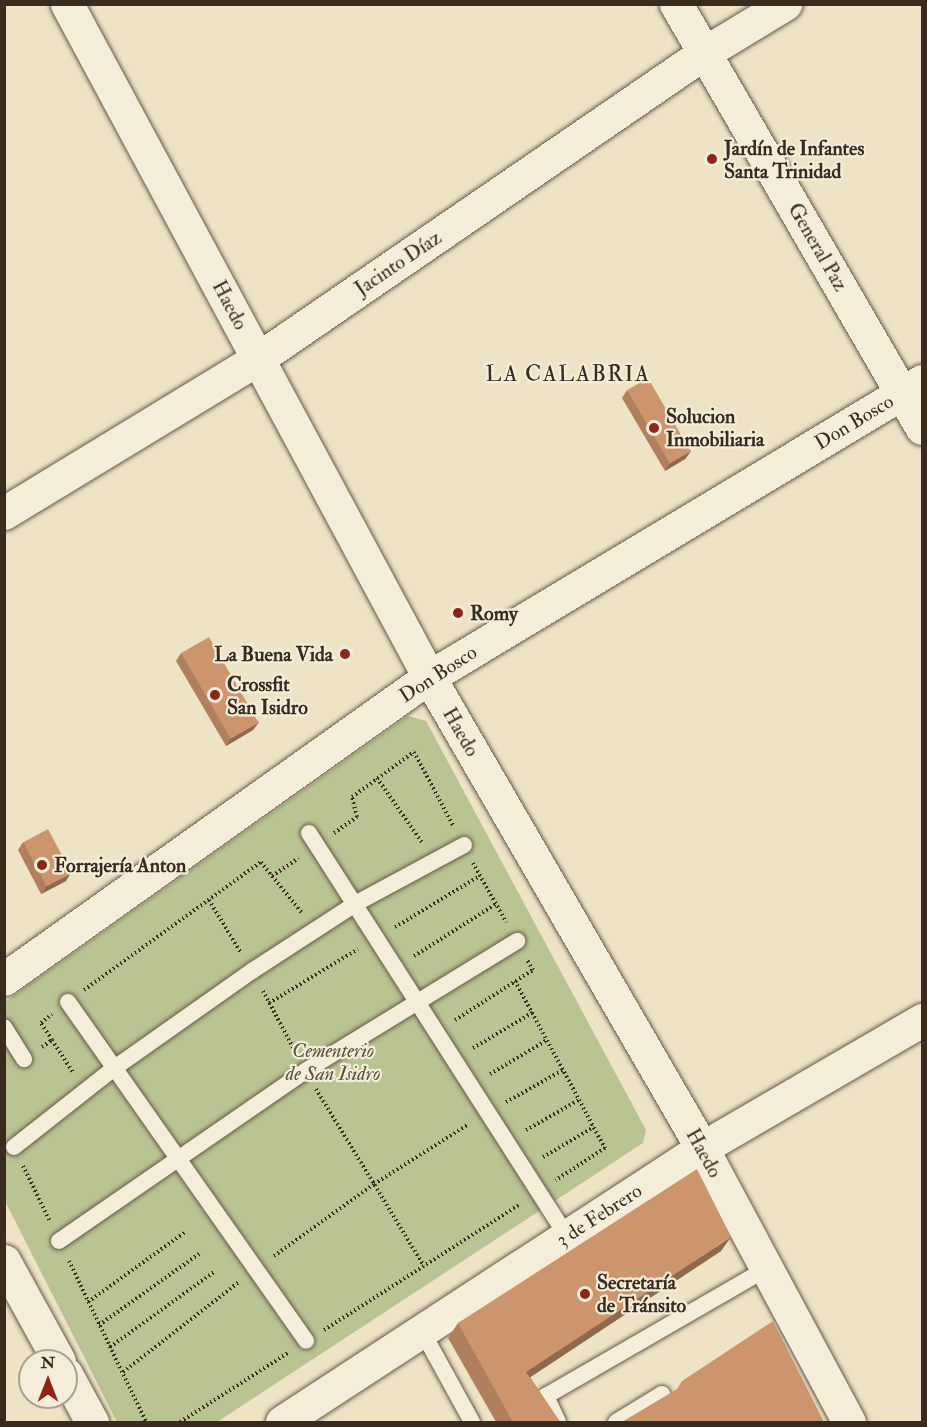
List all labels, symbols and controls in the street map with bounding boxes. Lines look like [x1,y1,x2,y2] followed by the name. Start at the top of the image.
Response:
[724,136,864,183] place label: Jardín de Infantes Santa Trinidad
[705,152,719,166] marker: Jardín de Infantes Santa Trinidad
[783,199,853,295] street label: General Paz
[350,225,446,301] street label: Jacinto Díaz
[207,276,253,334] street label: Haedo
[486,362,650,388] district label: LA CALABRIA
[810,389,898,455] street label: Don Bosco
[666,404,764,451] place label: Solucion Inmobiliaria
[647,421,661,435] marker: Solucion Inmobiliaria
[470,601,518,625] place label: Romy
[451,606,465,620] marker: Romy
[395,640,481,708] street label: Don Bosco
[214,642,333,666] place label: La Buena Vida
[338,647,352,661] marker: La Buena Vida
[227,672,308,719] place label: Crossfit San Isidro
[208,688,222,702] marker: Crossfit San Isidro
[437,703,485,761] street label: Haedo
[54,853,186,877] place label: Forrajería Anton
[35,858,49,872] marker: Forrajería Anton
[286,1038,380,1085] park label: Cementerio de San Isidro
[681,1124,727,1182] street label: Haedo
[552,1178,646,1252] street label: 3 de Febrero
[597,1270,686,1317] place label: Secretaría de Tránsito
[578,1287,592,1301] marker: Secretaría de Tránsito
[18,1349,78,1409] north arrow
[41,1353,55,1373] text: N

